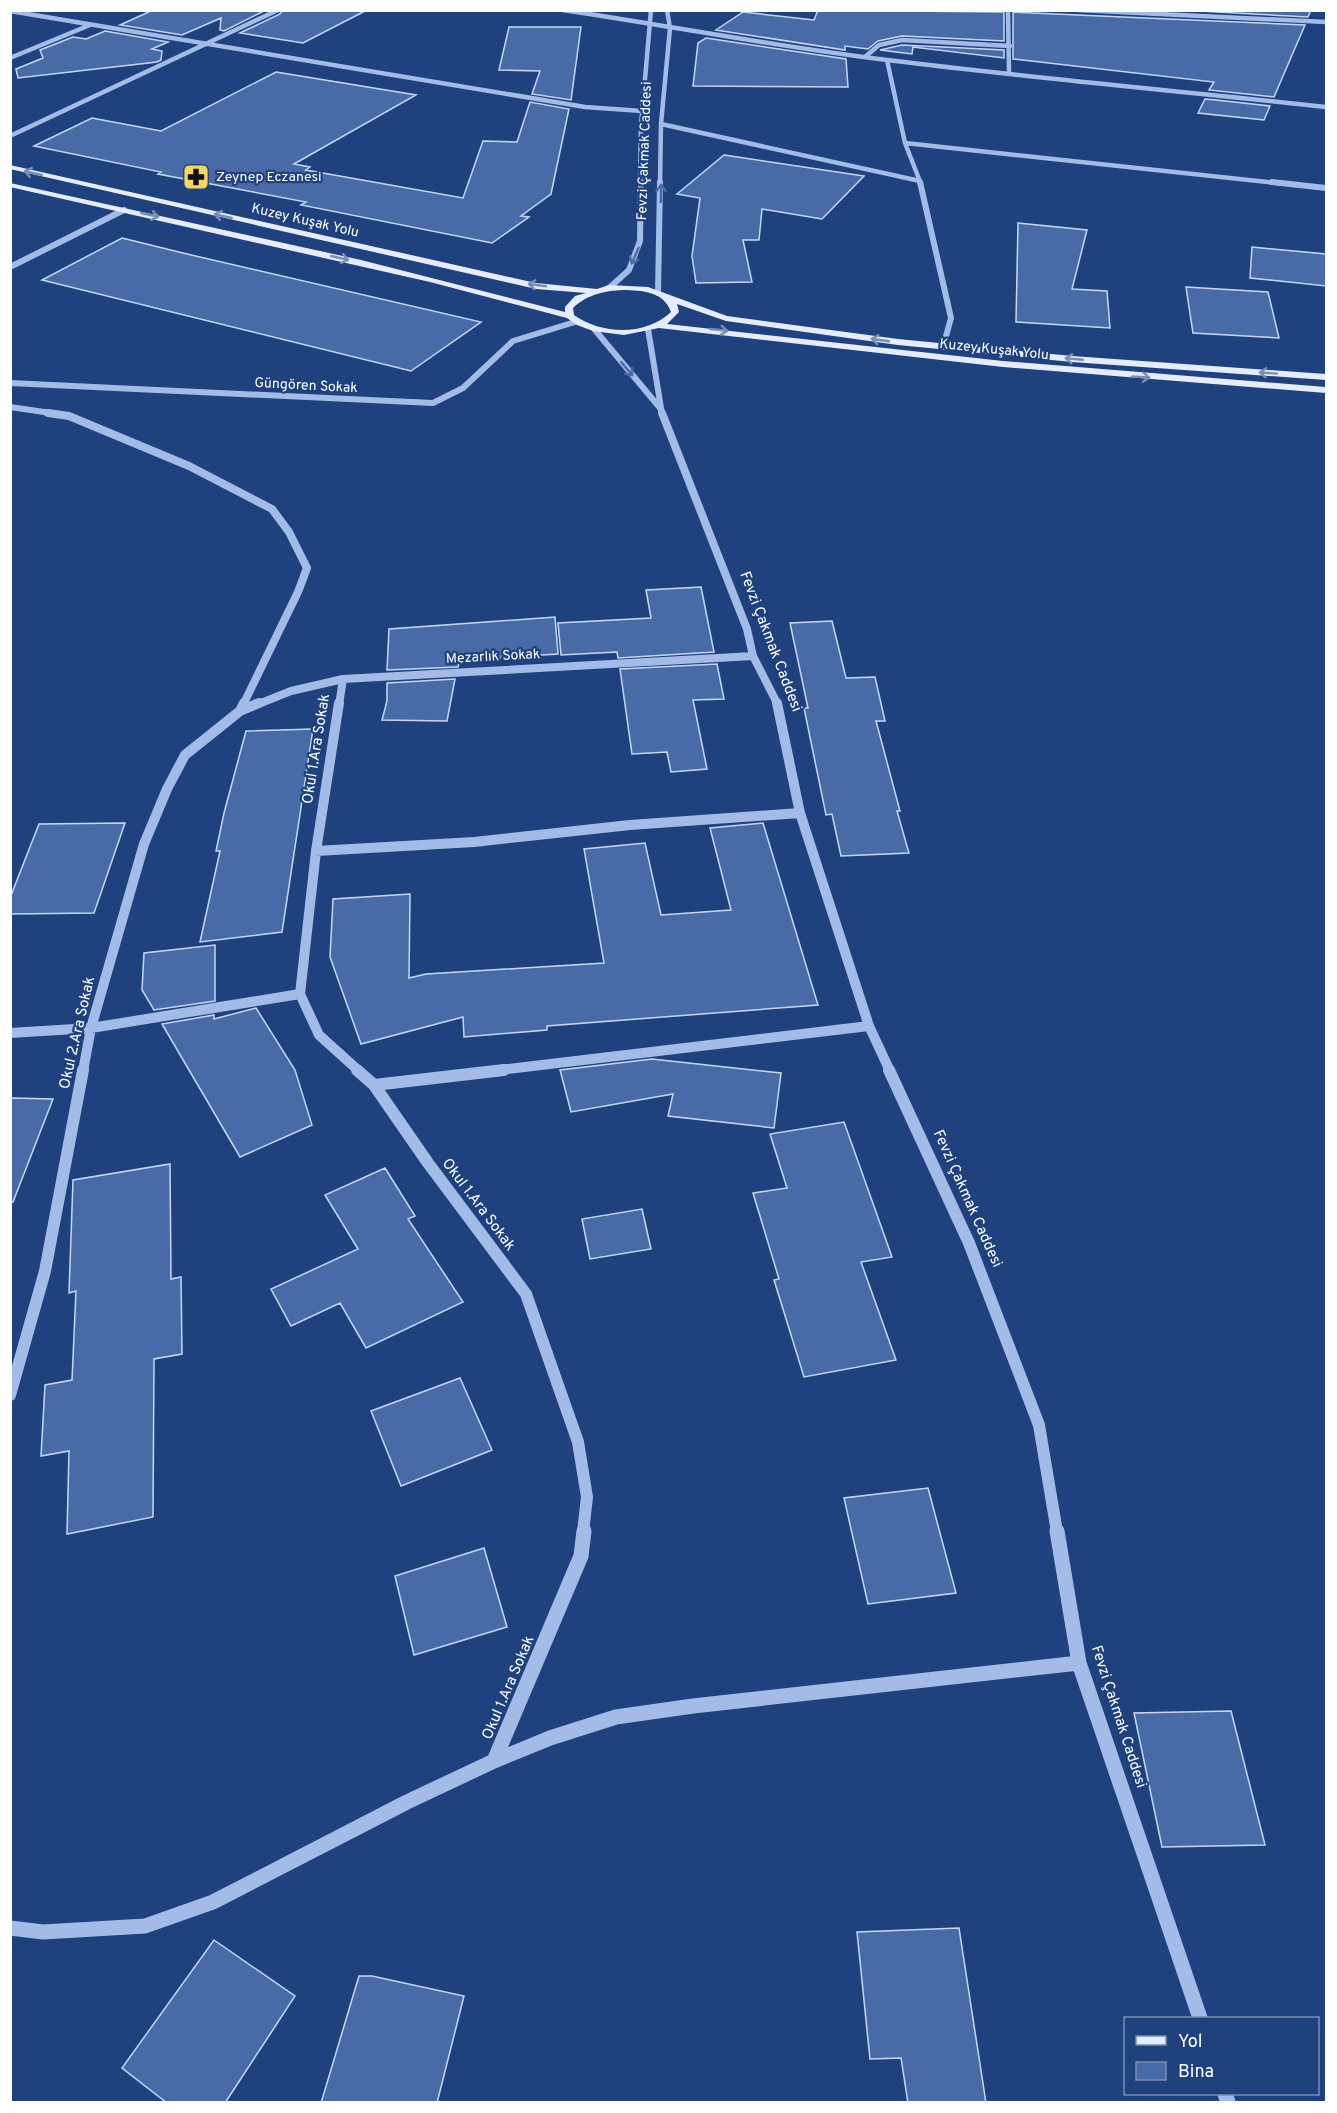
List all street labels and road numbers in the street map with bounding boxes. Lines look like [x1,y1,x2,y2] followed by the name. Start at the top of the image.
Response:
[634,81,656,221] street label: Fevzi Çakmak Caddesi
[250,200,360,242] street label: Kuzey Kuşak Yolu
[938,336,1050,364] street label: Kuzey Kuşak Yolu
[254,375,358,397] street label: Güngören Sokak
[734,569,806,715] street label: Fevzi Çakmak Caddesi
[445,646,541,668] street label: Mezarlık Sokak
[299,693,335,805] street label: Okul 1.Ara Sokak
[56,975,100,1091] street label: Okul 2.Ara Sokak
[928,1127,1006,1271] street label: Fevzi Çakmak Caddesi
[437,1155,519,1255] street label: Okul 1.Ara Sokak
[479,1633,539,1743] street label: Okul 1.Ara Sokak
[1086,1643,1150,1791] street label: Fevzi Çakmak Caddesi

